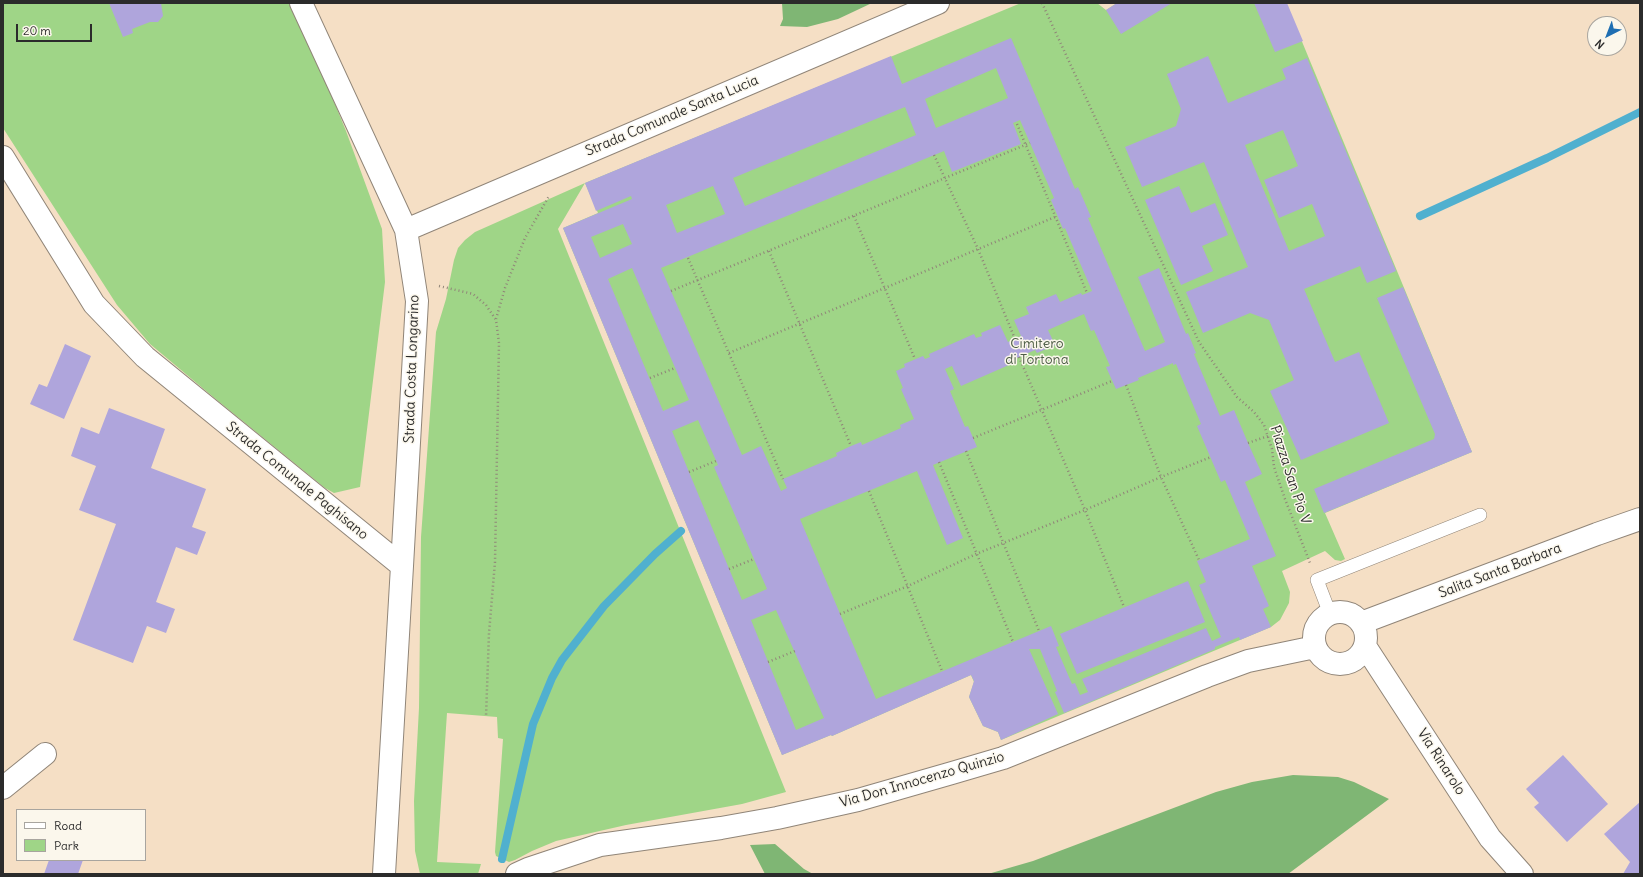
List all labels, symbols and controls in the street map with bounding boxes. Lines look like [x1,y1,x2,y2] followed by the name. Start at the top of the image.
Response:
[18,16,94,42] scale bar
[1587,16,1627,56] north arrow
[23,23,51,38] text: 20 m
[1592,36,1607,52] text: N
[583,72,761,160] street label: Strada Comunale Santa Lucia
[401,294,423,444] street label: Strada Costa Longarino
[1005,336,1069,368] park label: Cimitero di Tortona
[222,418,372,544] street label: Strada Comunale Paghisano
[1266,423,1314,527] street label: Piazza San Pio V
[1436,540,1564,602] street label: Salita Santa Barbara
[1413,726,1469,798] street label: Via Rinarolo
[838,748,1006,812] street label: Via Don Innocenzo Quinzio
[16,809,146,861] legend
[54,818,82,833] text: Road
[54,838,79,853] text: Park

